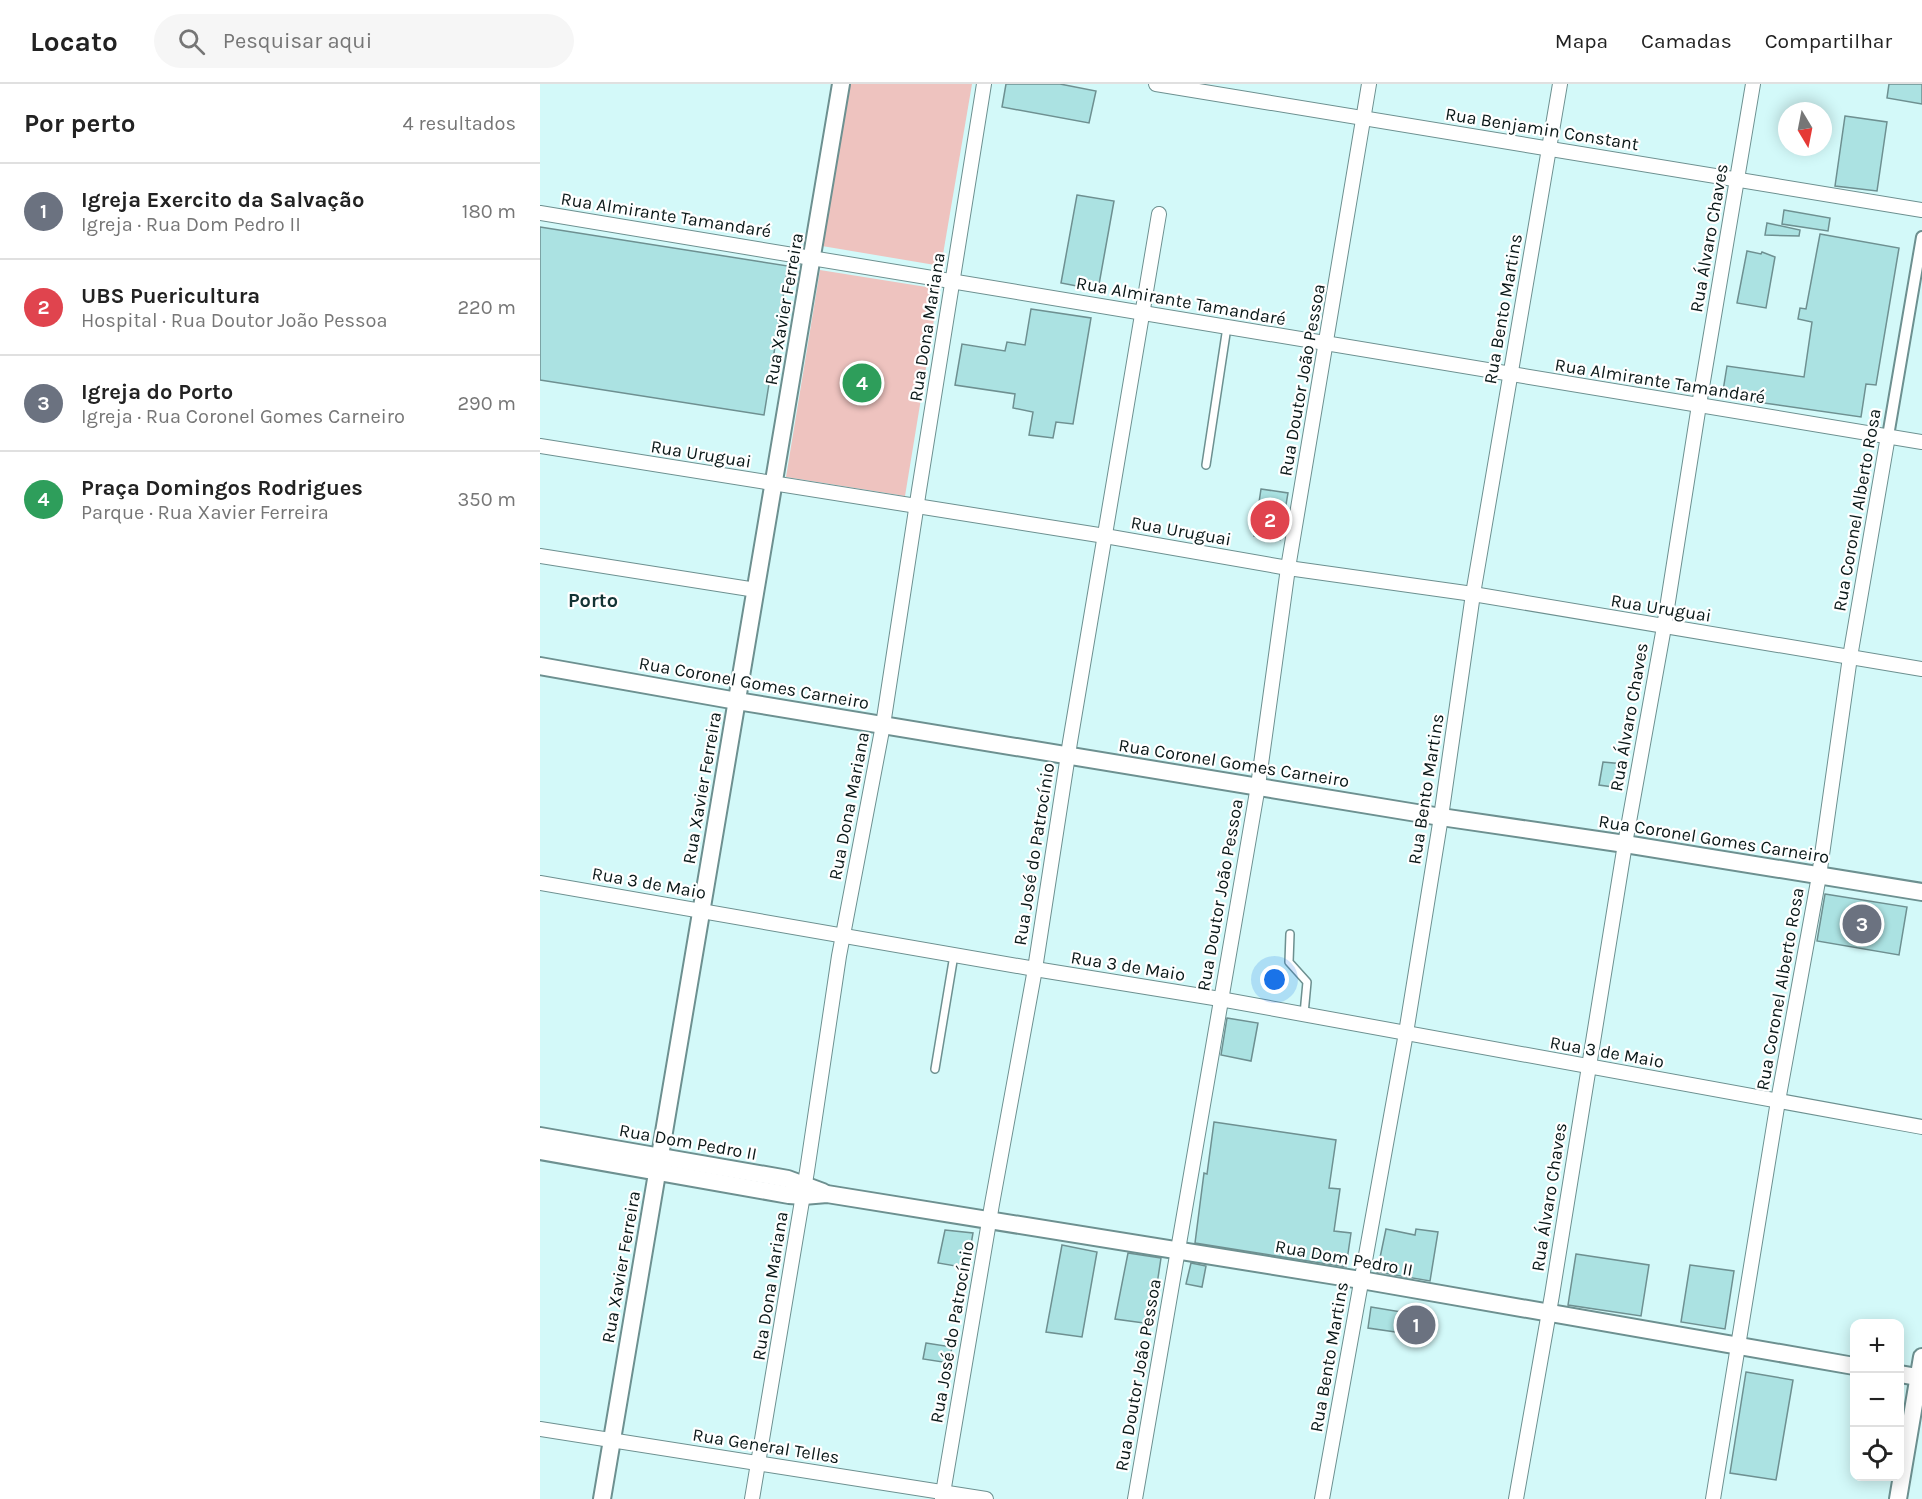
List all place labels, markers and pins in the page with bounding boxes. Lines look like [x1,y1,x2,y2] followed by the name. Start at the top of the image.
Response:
[842,360,882,406] pin: 4
[1250,498,1290,542] pin: 2
[1842,902,1882,946] pin: 3
[1396,1302,1436,1348] pin: 1

